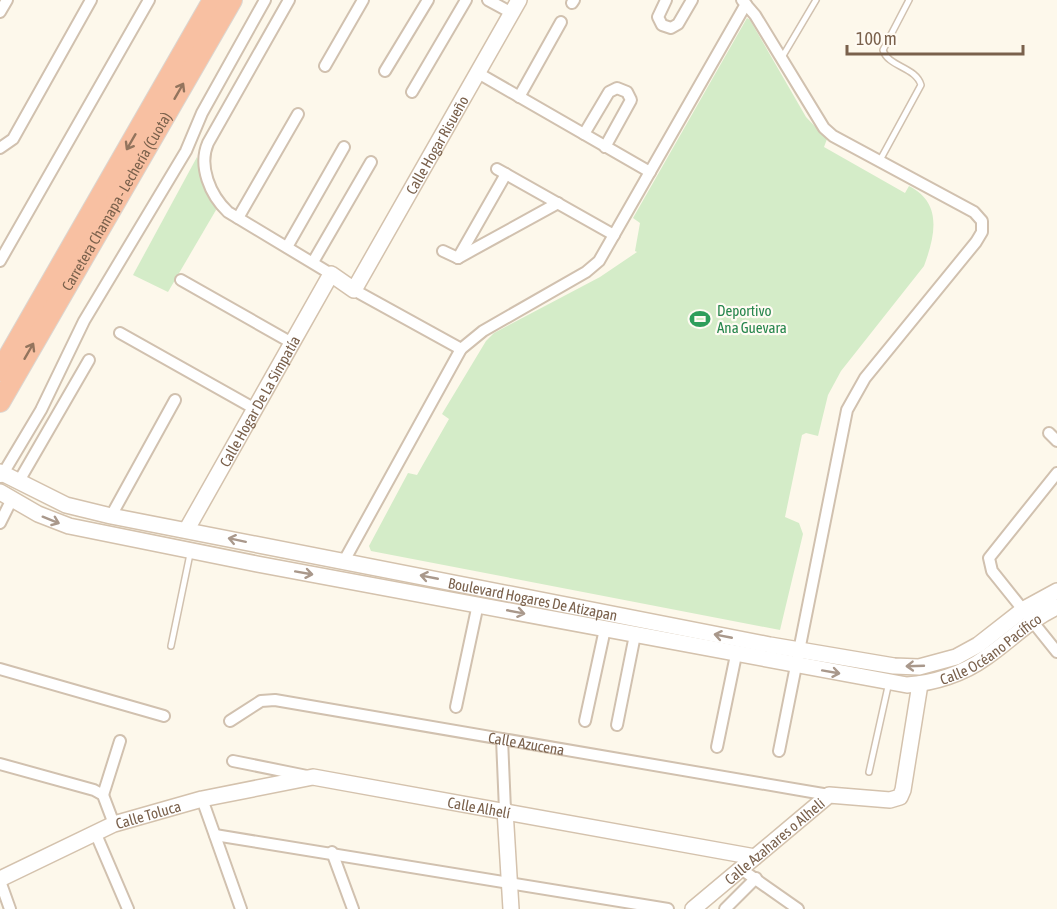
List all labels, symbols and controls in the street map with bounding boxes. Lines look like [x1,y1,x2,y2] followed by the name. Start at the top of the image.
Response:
[847,18,1022,56] scale bar
[856,28,897,49] text: 100 m
[174,83,185,101] one-way arrow
[402,92,471,197] street label: Calle Hogar Risueño
[58,109,174,293] street label: Carretera Chamapa - Lechería (Cuota)
[125,133,137,150] one-way arrow
[717,302,787,336] place label: Deportivo Ana Guevara
[688,307,712,331] sports icon: Deportivo Ana Guevara
[216,333,303,469] street label: Calle Hogar De La Simpatía
[23,343,35,360] one-way arrow
[42,515,60,526] one-way arrow
[228,534,247,545] one-way arrow
[293,567,313,578] one-way arrow
[419,571,439,582] one-way arrow
[447,574,619,623] street label: Boulevard Hogares De Atizapan
[506,607,525,618] one-way arrow
[938,610,1044,687] street label: Calle Océano Pacífico
[713,630,733,641] one-way arrow
[905,661,925,672] one-way arrow
[821,667,841,678] one-way arrow
[487,728,566,758] street label: Calle Azucena
[446,793,512,821] street label: Calle Alhelí
[721,794,828,888] street label: Calle Azahares o Alheli
[114,797,183,832] street label: Calle Toluca

